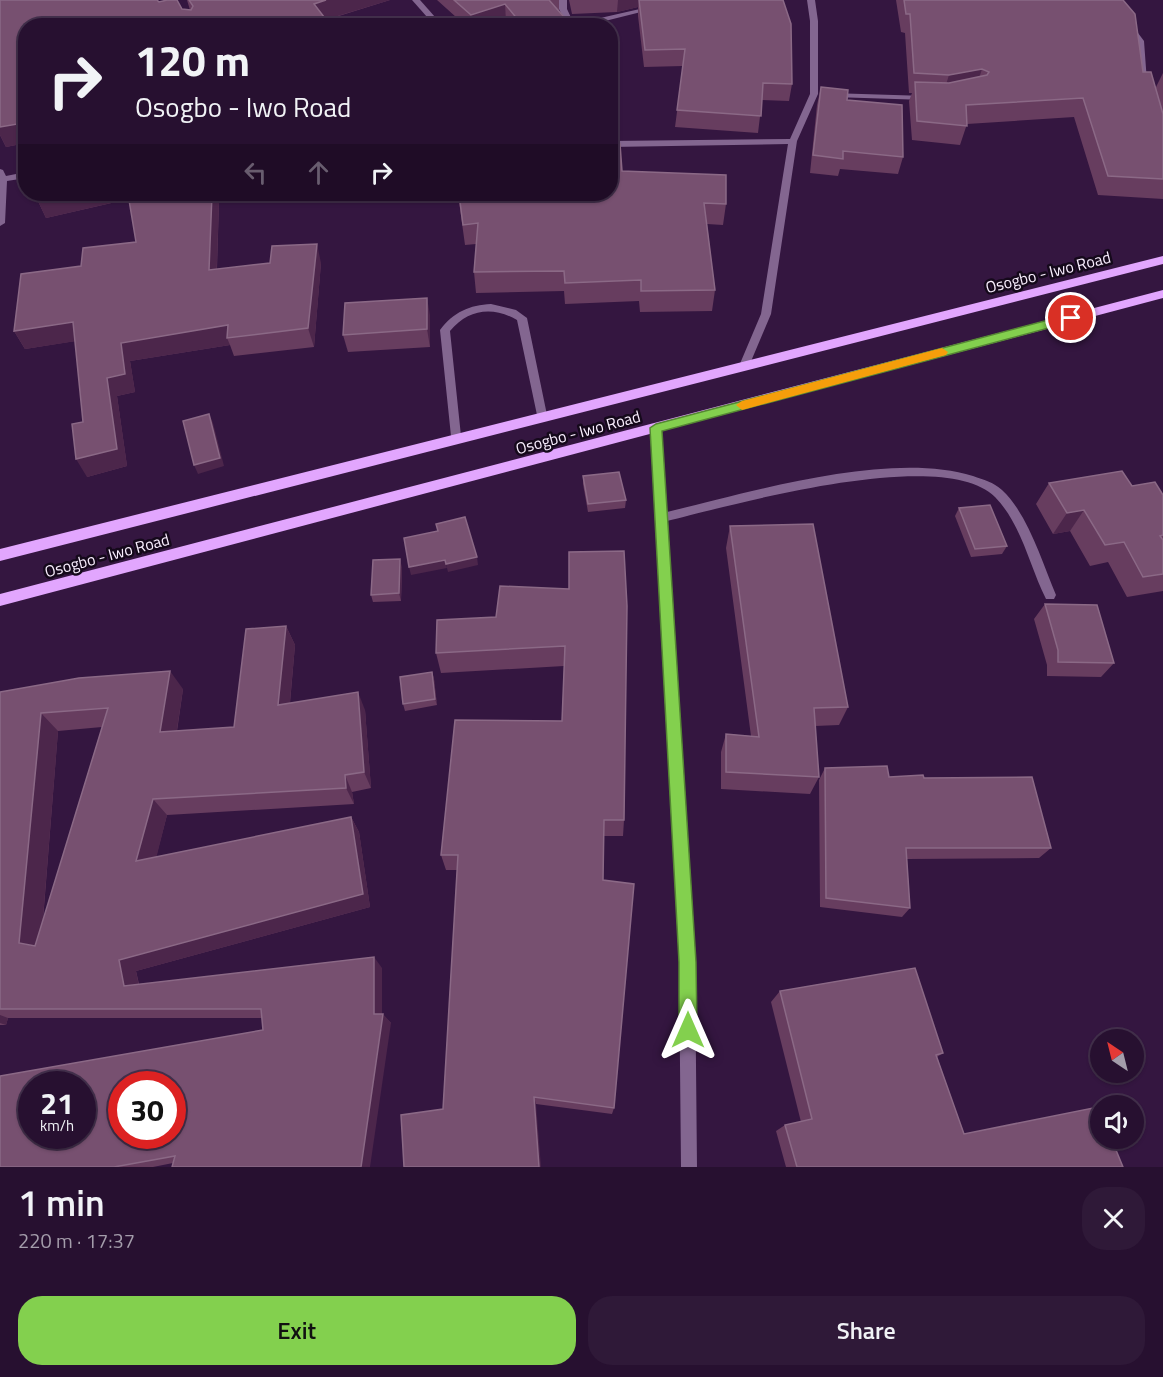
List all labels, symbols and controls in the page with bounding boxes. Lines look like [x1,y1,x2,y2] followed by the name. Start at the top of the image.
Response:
[135,28,250,92] text: 120 m
[36,42,114,120] icon: right
[135,86,351,127] text: Osogbo - Iwo Road
[239,156,272,189] icon: left
[302,156,335,189] icon: ahead
[365,156,398,189] icon: right
[983,245,1113,299] street label: Osogbo - Iwo Road
[1045,292,1096,343] pin
[1054,301,1087,334] icon: arrive
[513,404,643,460] street label: Osogbo - Iwo Road
[42,527,172,583] street label: Osogbo - Iwo Road
[656,998,720,1062] position arrow
[1090,1029,1144,1083] north arrow
[1090,1029,1144,1149] map controls
[108,1071,186,1149] speed limit sign: 30
[40,1080,74,1126] text: 21
[1090,1095,1144,1149] button: sound
[40,1114,74,1137] text: km/h
[18,1175,105,1230] text: 1 min
[1082,1187,1145,1250] button: close
[18,1225,135,1256] text: 220 m · 17:37
[18,1296,576,1365] button: Exit
[588,1296,1145,1365] button: Share

